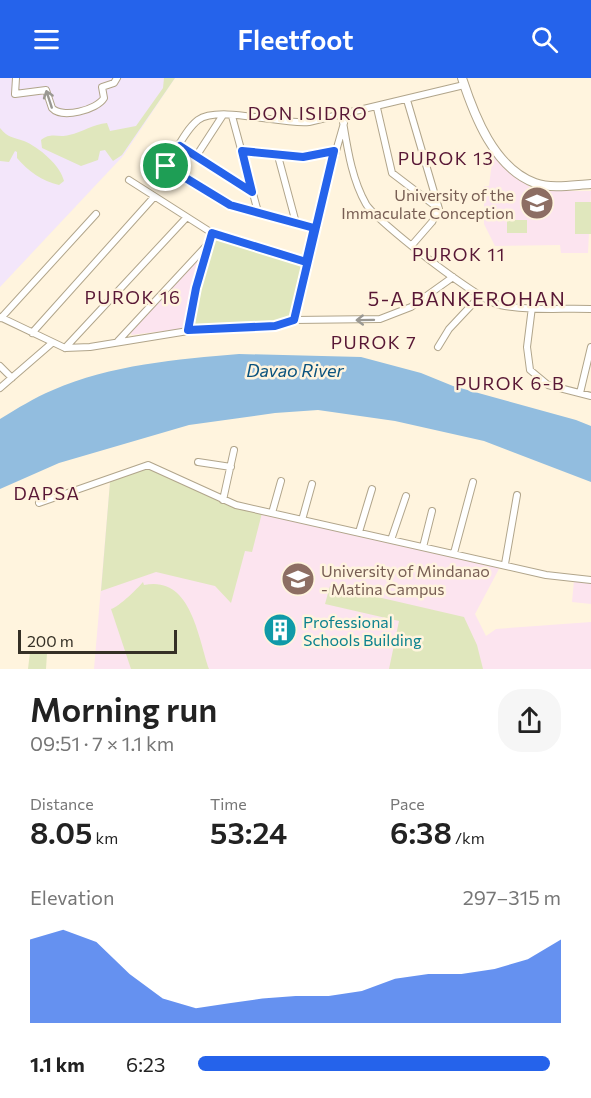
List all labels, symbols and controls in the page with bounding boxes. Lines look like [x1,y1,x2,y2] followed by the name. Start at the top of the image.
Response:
[30,23,63,56] icon: menu
[237,23,354,56] text: Fleetfoot
[528,23,561,56] icon: search
[43,90,54,109] one-way arrow
[248,102,368,124] district label: DON ISIDRO
[140,140,191,191] pin
[398,147,494,169] district label: PUROK 13
[149,149,182,182] icon: arrive
[341,185,514,222] place label: University of the Immaculate Conception
[519,185,555,221] school or university icon: University of the Immaculate Conception
[412,243,506,265] district label: PUROK 11
[84,286,182,308] district label: PUROK 16
[368,286,566,310] district label: 5-A BANKEROHAN
[356,314,375,326] one-way arrow
[331,331,417,353] district label: PUROK 7
[246,359,344,381] water label: Davao River
[455,372,565,394] district label: PUROK 6-B
[14,482,80,504] district label: DAPSA
[280,561,316,597] school or university icon: University of Mindanao - Matina Campus
[321,561,490,598] place label: University of Mindanao - Matina Campus
[262,612,298,648] building icon: Professional Schools Building
[303,612,422,649] place label: Professional Schools Building
[18,627,177,654] scale bar
[27,631,74,650] text: 200 m
[30,688,217,729] text: Morning run
[498,689,561,752] button: share
[30,731,174,755] text: 09:51 · 7 × 1.1 km
[30,794,94,813] text: Distance
[210,794,247,813] text: Time
[390,794,425,813] text: Pace
[30,813,92,850] text: 8.05
[210,813,287,850] text: 53:24
[390,813,452,850] text: 6:38
[92,828,118,847] text: km
[452,828,485,847] text: /km
[30,885,115,909] text: Elevation
[463,885,561,909] text: 297–315 m
[30,1052,85,1076] text: 1.1 km
[126,1052,165,1076] text: 6:23

